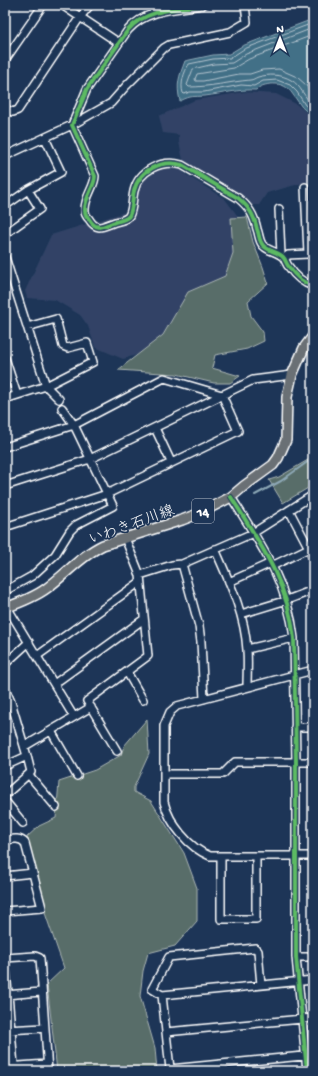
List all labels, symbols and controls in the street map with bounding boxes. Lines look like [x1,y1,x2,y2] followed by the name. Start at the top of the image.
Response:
[260,18,300,58] north arrow
[276,24,284,36] text: N
[192,499,214,523] road number: 14
[86,501,177,550] street label: いわき石川線

